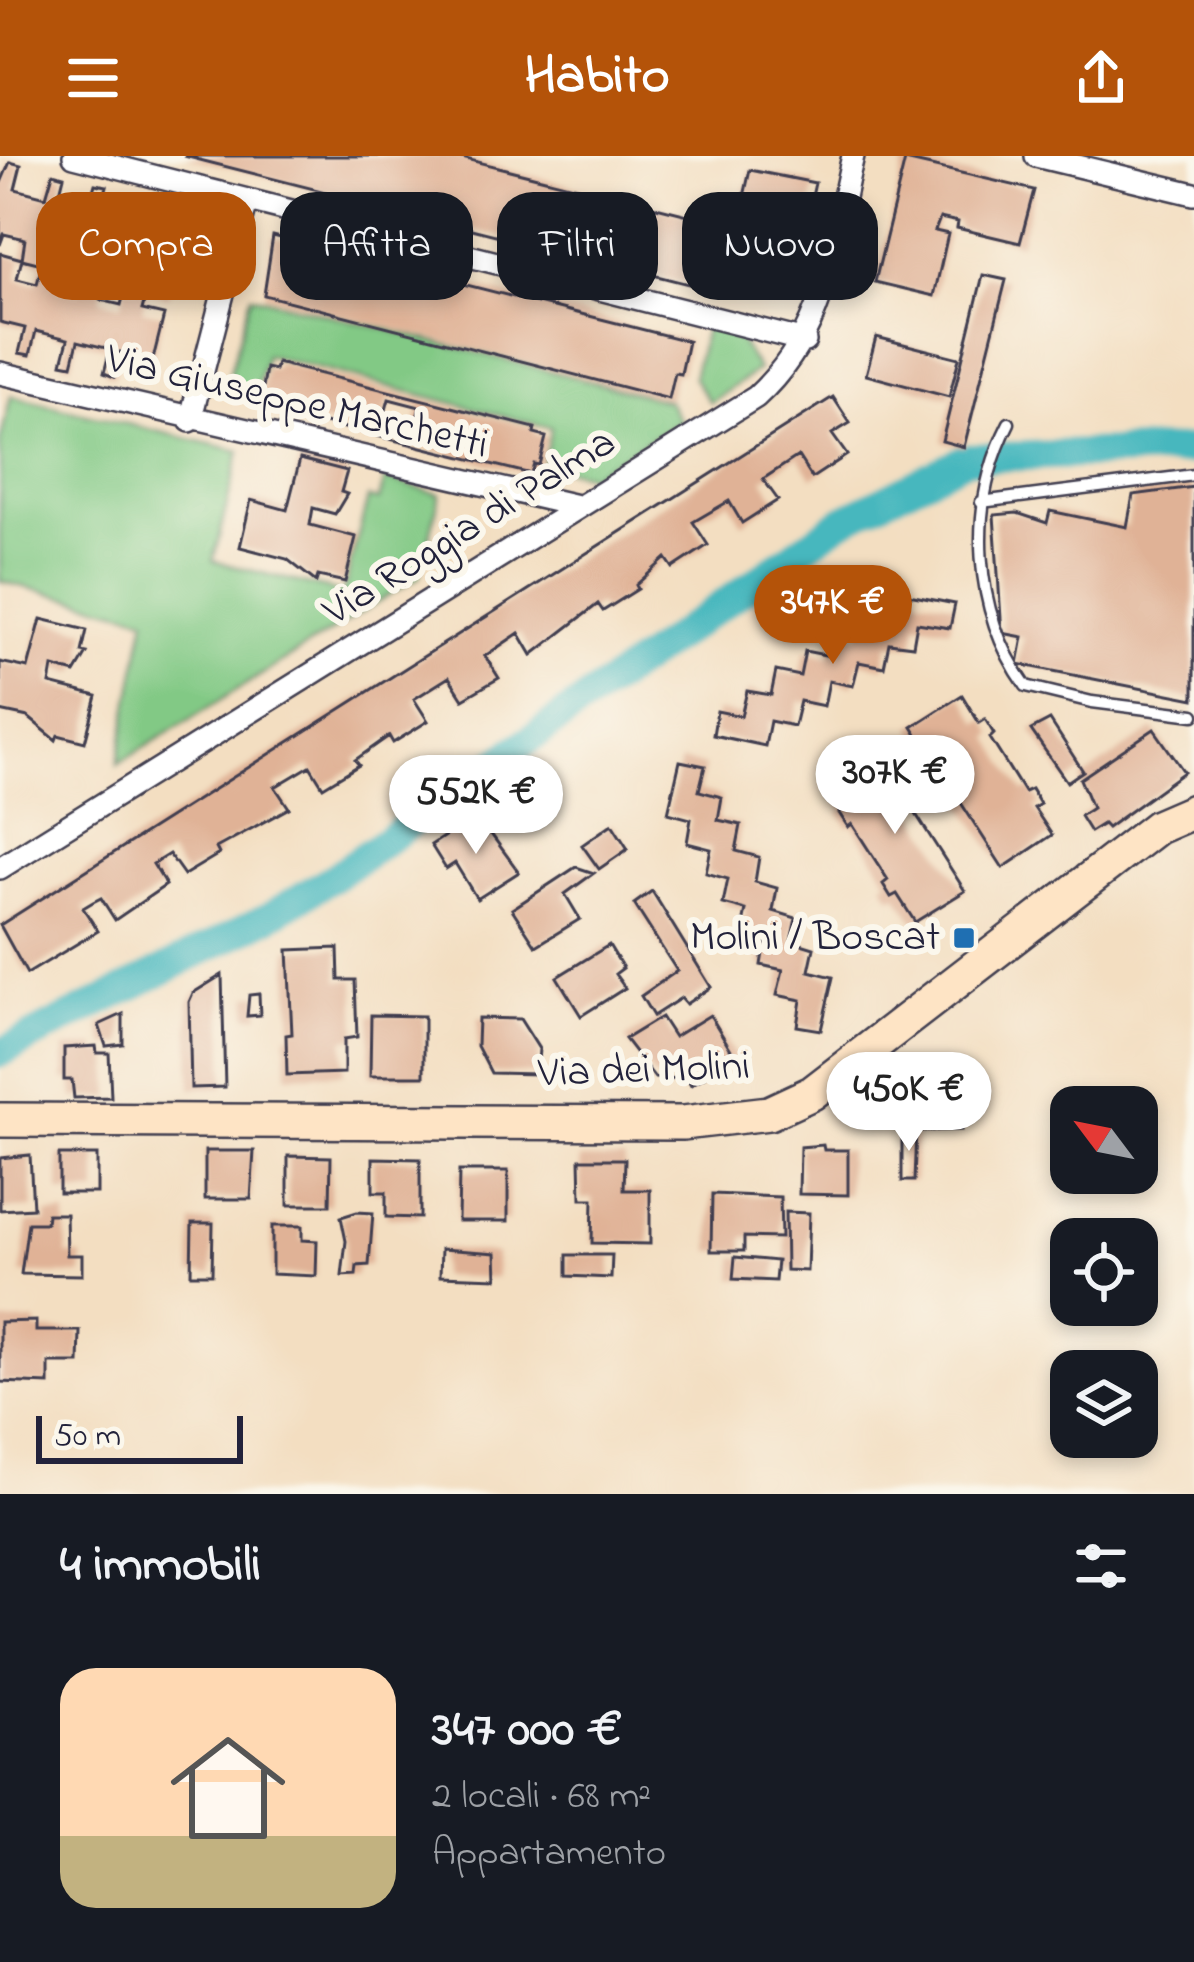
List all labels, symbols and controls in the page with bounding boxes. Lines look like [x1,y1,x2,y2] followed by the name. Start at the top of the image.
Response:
[525,39,670,117] text: Habito
[60,45,126,111] icon: menu
[1068,45,1134,111] icon: share
[36,192,256,300] chip: Compra
[280,192,473,300] chip: Affitta
[497,192,658,300] chip: Filtri
[682,192,878,300] chip: Nuovo
[99,329,494,477] street label: Via Giuseppe Marchetti
[311,413,628,643] street label: Via Roggia di Palma
[735,565,931,667] pin: 347K €
[781,575,885,632] text: 347K €
[797,735,993,837] pin: 307K €
[843,745,947,802] text: 307K €
[378,755,574,857] pin: 552K €
[416,765,536,822] text: 552K €
[690,908,940,969] place label: Molini / Boscat
[951,925,977,951] marker: Molini / Boscat
[536,1037,751,1105] street label: Via dei Molini
[811,1052,1007,1154] pin: 450K €
[853,1062,965,1119] text: 450K €
[1050,1086,1158,1194] north arrow
[1050,1086,1158,1458] map controls
[1050,1218,1158,1326] button: locate
[1050,1350,1158,1458] button: layers
[36,1410,243,1463] scale bar
[54,1413,121,1461] text: 50 m
[60,1529,261,1604] text: 4 immobili
[1068,1533,1134,1599] icon: filters
[432,1694,622,1769] text: 347 000 €
[156,1716,300,1860] icon: home
[432,1769,651,1826] text: 2 locali · 68 m²
[432,1826,666,1883] text: Appartamento

